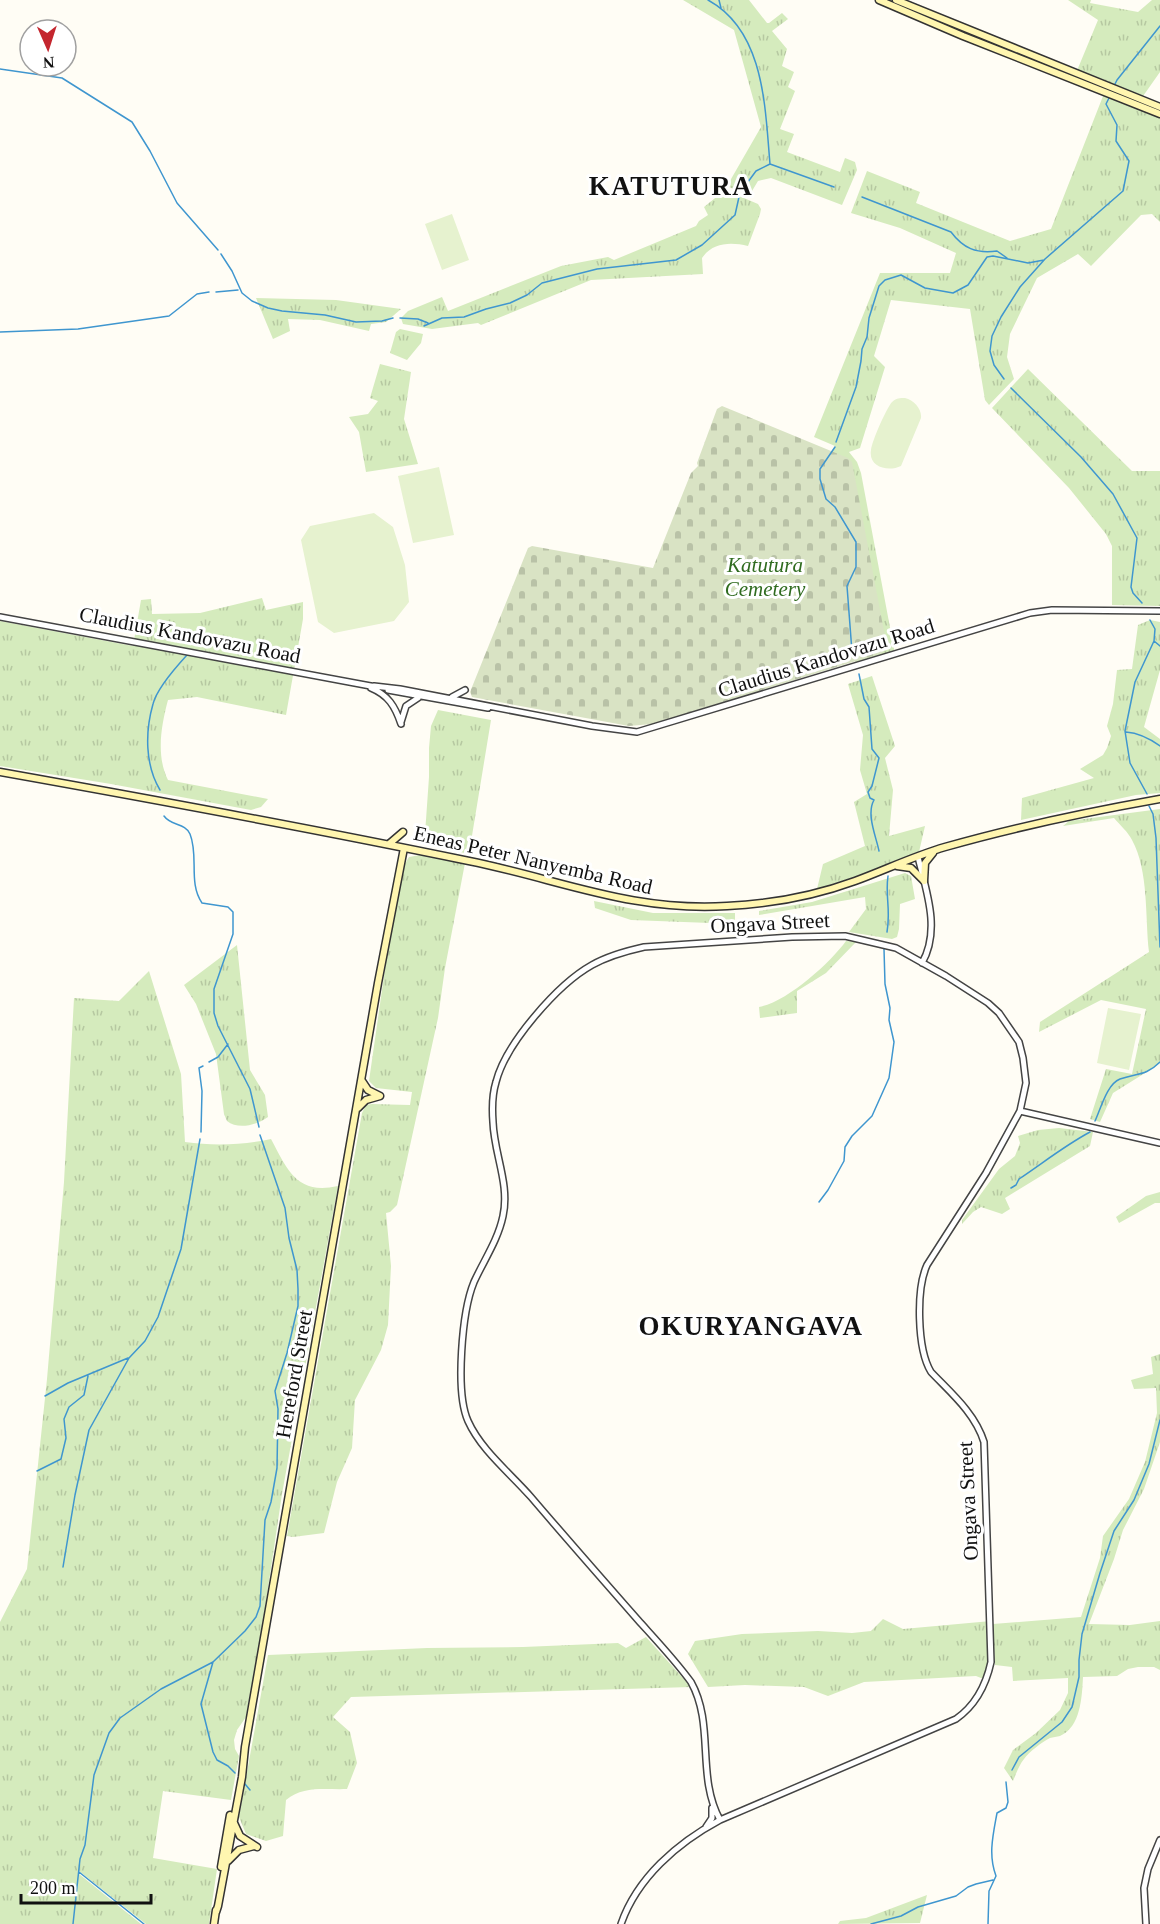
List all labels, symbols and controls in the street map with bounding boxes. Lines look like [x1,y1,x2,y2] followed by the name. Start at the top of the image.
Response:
[18,18,78,78] north arrow
[42,54,55,71] text: N
[589,171,753,201] district label: KATUTURA
[725,553,806,601] park label: Katutura Cemetery
[77,602,303,668] street label: Claudius Kandovazu Road
[715,613,938,702] street label: Claudius Kandovazu Road
[411,821,655,899] street label: Eneas Peter Nanyemba Road
[710,908,830,938] street label: Ongava Street
[271,1308,317,1440] street label: Hereford Street
[638,1311,864,1341] district label: OKURYANGAVA
[953,1441,983,1561] street label: Ongava Street
[21,1867,152,1905] scale bar
[30,1878,76,1898] text: 200 m

